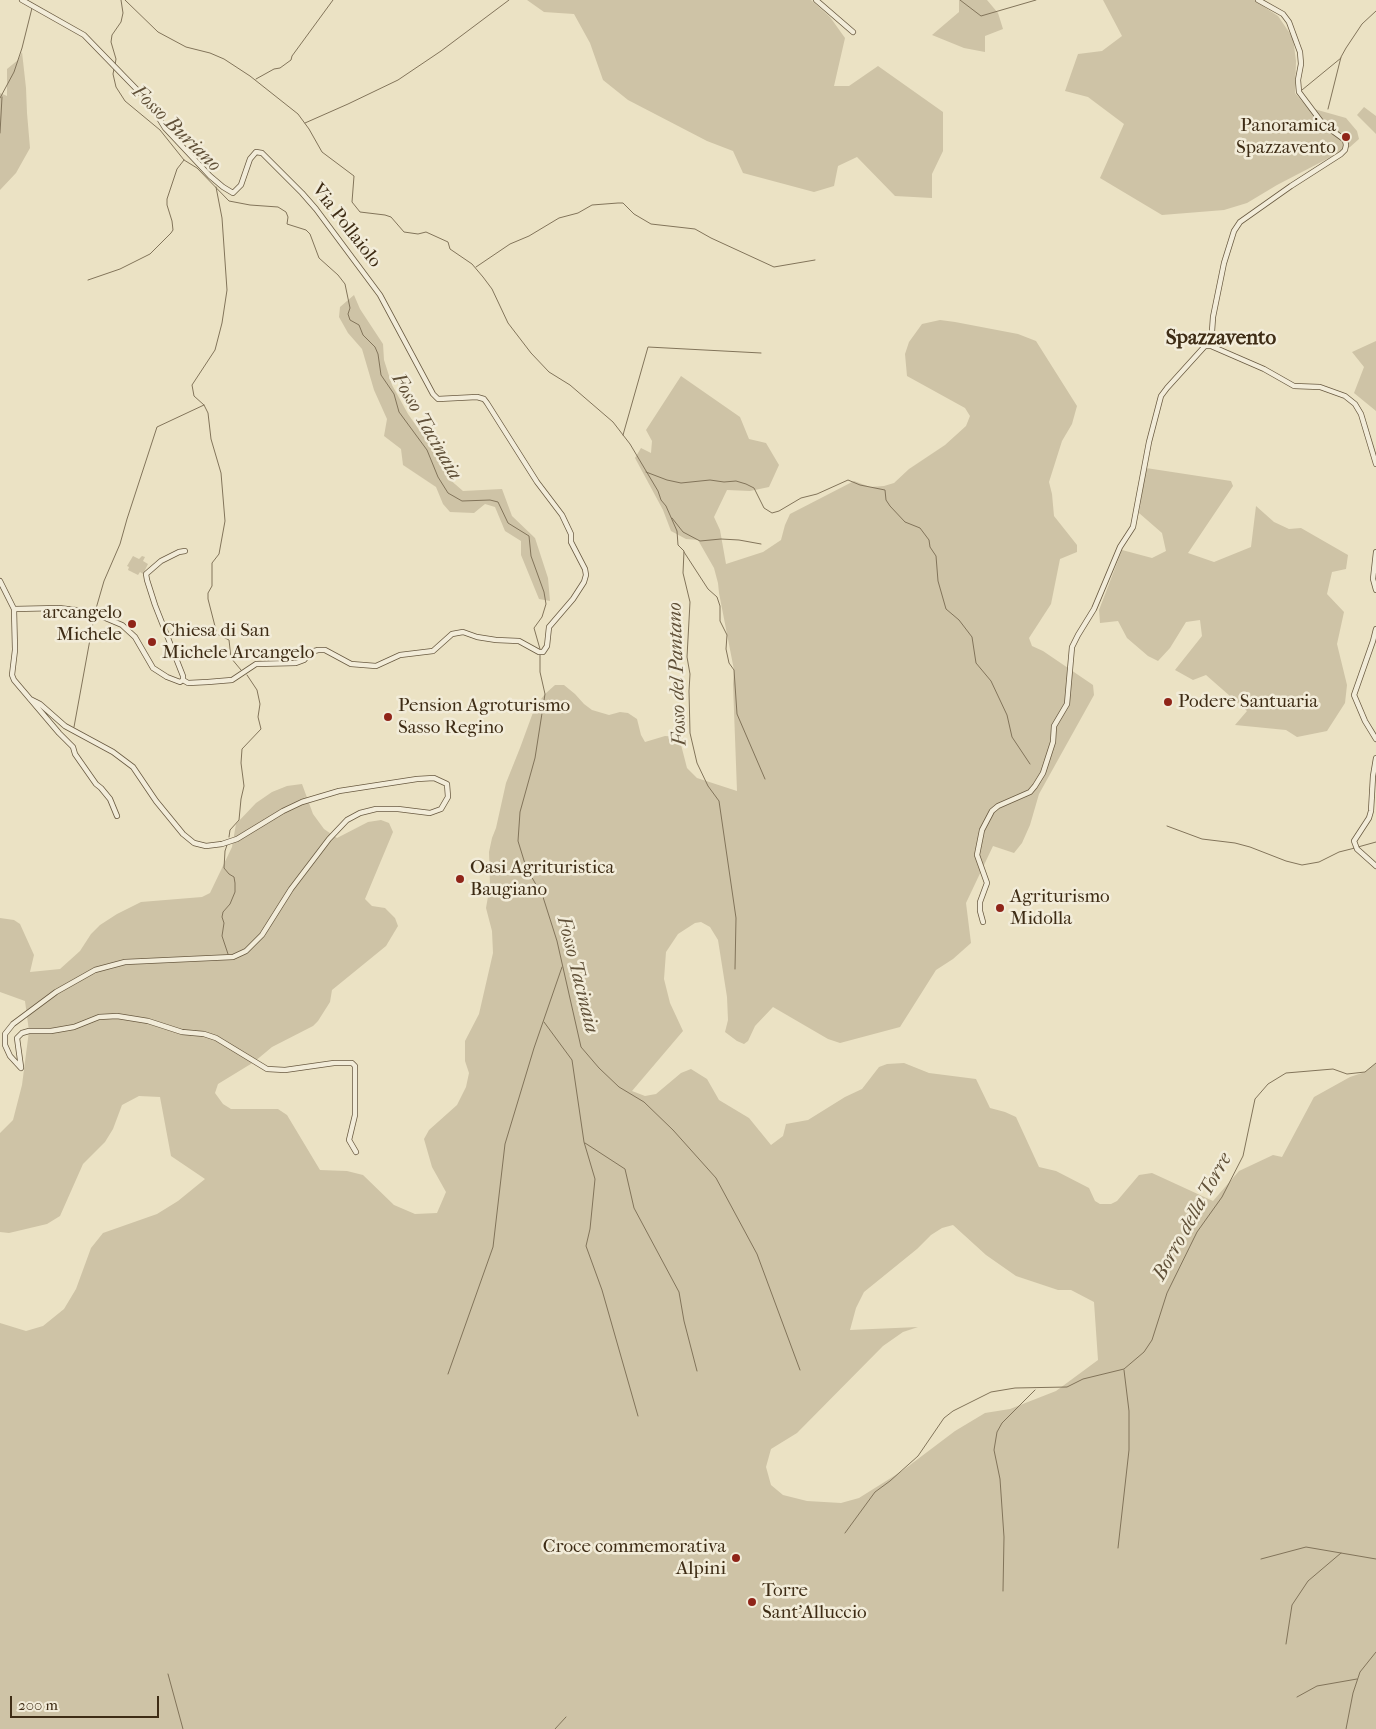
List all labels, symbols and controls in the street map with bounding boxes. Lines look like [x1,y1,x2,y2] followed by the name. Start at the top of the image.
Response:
[127,81,225,177] water label: Fosso Buriano
[1236,115,1336,159] place label: Panoramica Spazzavento
[1340,131,1352,143] marker: Panoramica Spazzavento
[306,179,386,273] street label: Via Pollaiolo
[1166,326,1276,352] district label: Spazzavento
[386,369,466,485] water label: Fosso Tacinaia
[43,602,122,646] place label: arcangelo Michele
[664,602,692,746] water label: Fosso del Pantano
[126,618,138,630] marker: arcangelo Michele
[162,620,314,664] place label: Chiesa di San Michele Arcangelo
[146,636,158,648] marker: Chiesa di San Michele Arcangelo
[1178,691,1318,713] place label: Podere Santuaria
[398,695,570,739] place label: Pension Agroturismo Sasso Regino
[1162,696,1174,708] marker: Podere Santuaria
[382,711,394,723] marker: Pension Agroturismo Sasso Regino
[470,857,614,901] place label: Oasi Agrituristica Baugiano
[454,873,466,885] marker: Oasi Agrituristica Baugiano
[1010,886,1110,930] place label: Agriturismo Midolla
[994,902,1006,914] marker: Agriturismo Midolla
[551,914,603,1036] water label: Fosso Tacinaia
[1148,1149,1238,1285] water label: Borro della Torre
[543,1536,726,1580] place label: Croce commemorativa Alpini
[730,1552,742,1564] marker: Croce commemorativa Alpini
[762,1580,867,1624] place label: Torre Sant'Alluccio
[746,1596,758,1608] marker: Torre Sant'Alluccio
[12,1686,161,1718] scale bar
[18,1696,58,1714] text: 200 m

